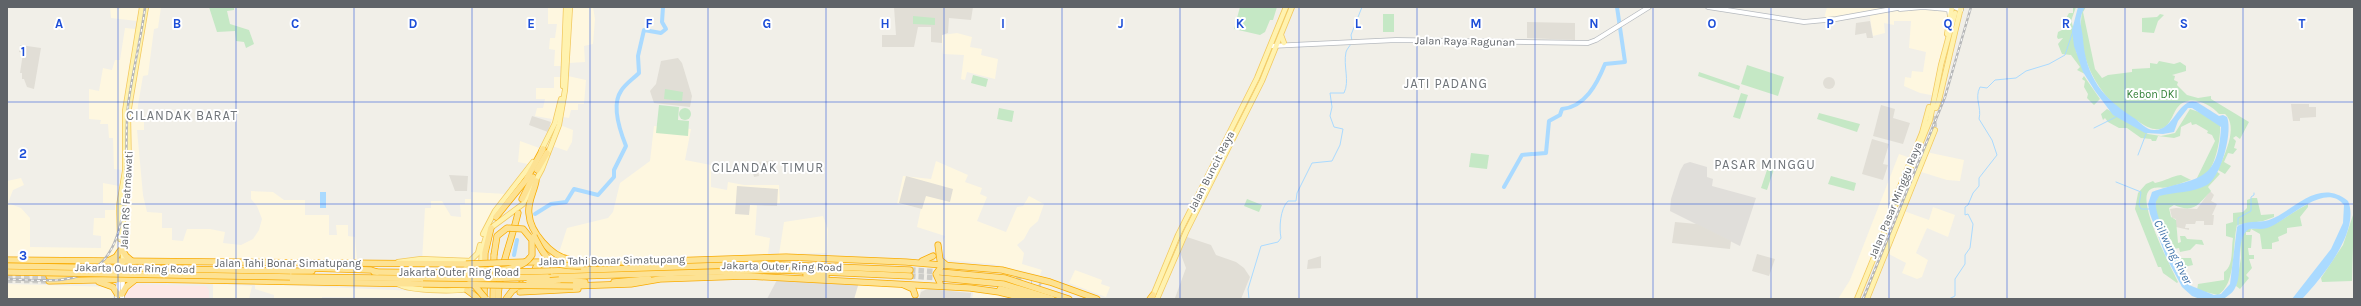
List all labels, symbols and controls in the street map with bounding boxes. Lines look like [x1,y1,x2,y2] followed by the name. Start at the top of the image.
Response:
[55,16,63,31] text: A
[173,16,181,31] text: B
[291,16,299,31] text: C
[409,16,418,31] text: D
[527,16,535,31] text: E
[645,16,653,31] text: F
[763,16,771,31] text: G
[880,16,890,31] text: H
[1001,16,1005,31] text: I
[1118,16,1124,31] text: J
[1236,16,1245,31] text: K
[1355,16,1362,31] text: L
[1470,16,1482,31] text: M
[1589,16,1599,31] text: N
[1708,16,1717,31] text: O
[1826,16,1834,31] text: P
[1944,16,1953,31] text: Q
[2062,16,2070,31] text: R
[2180,16,2188,31] text: S
[2299,16,2306,31] text: T
[1415,34,1515,49] street label: Jalan Raya Ragunan
[21,44,25,59] text: 1
[1404,76,1488,91] district label: JATI PADANG
[2126,88,2178,101] park label: Kebon DKI
[126,108,238,123] district label: CILANDAK BARAT
[1186,129,1237,214] street label: Jalan Buncit Raya
[1866,140,1925,260] street label: Jalan Pasar Minggu Raya
[19,146,27,161] text: 2
[117,151,136,249] street label: Jalan RS Fatmawati
[1714,157,1816,172] district label: PASAR MINGGU
[712,160,824,175] district label: CILANDAK TIMUR
[2151,217,2196,287] water label: Ciliwung River
[19,248,27,263] text: 3
[539,253,686,268] street label: Jalan Tahi Bonar Simatupang
[215,257,362,270] street label: Jalan Tahi Bonar Simatupang
[722,259,842,274] street label: Jakarta Outer Ring Road
[75,261,195,276] street label: Jakarta Outer Ring Road
[399,266,519,279] street label: Jakarta Outer Ring Road

